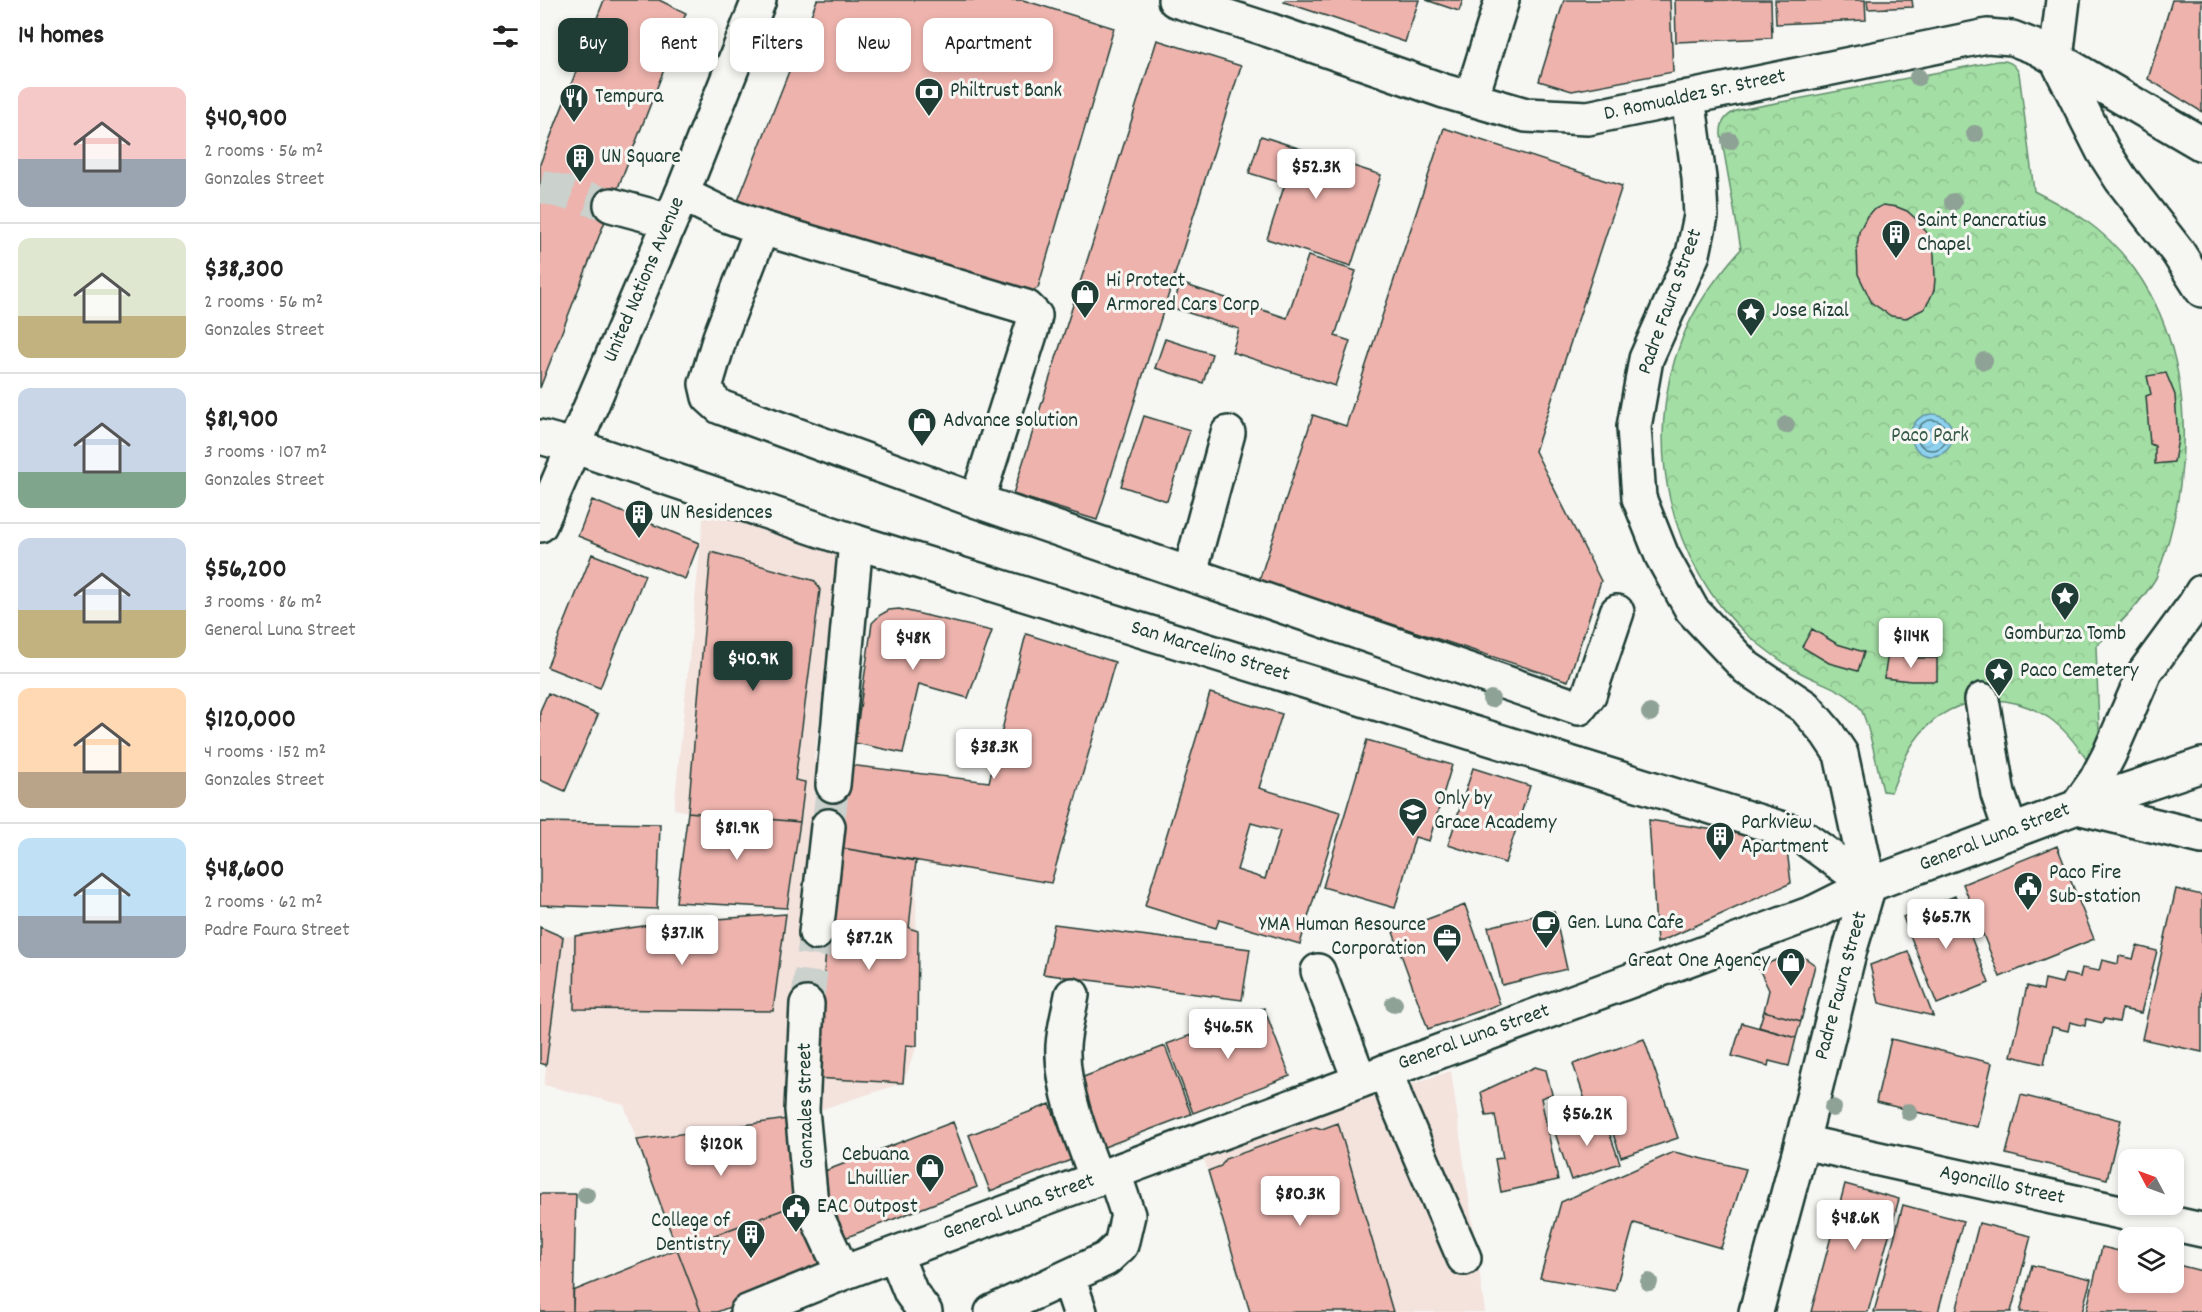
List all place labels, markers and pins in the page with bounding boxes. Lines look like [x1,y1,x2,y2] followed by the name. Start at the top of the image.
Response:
[913,76,945,118] bank icon: Philtrust Bank
[950,77,1062,107] place label: Philtrust Bank
[558,82,590,124] restaurant icon: Tempura
[595,83,665,113] place label: Tempura
[564,142,596,184] building icon: UN Square
[601,143,681,173] place label: UN Square
[1267,149,1365,200] pin: $52.3K
[1917,207,2047,261] place label: Saint Pancratius Chapel
[1880,218,1912,260] building icon: Saint Pancratius Chapel
[1106,267,1260,321] place label: Hi Protect Armored Cars Corp
[1069,278,1101,320] shop icon: Hi Protect Armored Cars Corp
[1735,296,1767,338] place icon: Jose Rizal
[1772,297,1849,327] place label: Jose Rizal
[906,406,938,448] shop icon: Advance solution
[943,407,1078,437] place label: Advance solution
[623,498,655,540] building icon: UN Residences
[660,499,773,529] place label: UN Residences
[2049,580,2081,622] place icon: Gomburza Tomb
[1869,618,1953,669] pin: $114K
[877,620,949,671] pin: $48K
[2004,620,2126,650] place label: Gomburza Tomb
[704,641,802,692] pin: $40.9K
[1983,656,2015,698] place icon: Paco Cemetery
[2020,657,2139,687] place label: Paco Cemetery
[945,729,1043,780] pin: $38.3K
[1434,785,1557,839] place label: Only by Grace Academy
[1397,796,1429,838] school or university icon: Only by Grace Academy
[1741,809,1829,863] place label: Parkview Apartment
[688,810,786,861] pin: $81.9K
[1704,820,1736,862] building icon: Parkview Apartment
[2049,859,2141,913] place label: Paco Fire Sub-station
[2012,870,2044,912] public building icon: Paco Fire Sub-station
[1897,899,1995,950] pin: $65.7K
[1530,908,1562,950] cafe icon: Gen. Luna Cafe
[1567,909,1684,939] place label: Gen. Luna Cafe
[1259,911,1426,965] place label: YMA Human Resource Corporation
[633,915,731,966] pin: $37.1K
[820,920,918,971] pin: $87.2K
[1431,922,1463,964] office icon: YMA Human Resource Corporation
[1775,946,1807,988] shop icon: Great One Agency
[1628,947,1770,977] place label: Great One Agency
[1179,1009,1277,1060] pin: $46.5K
[1538,1096,1636,1147] pin: $56.2K
[679,1126,763,1177] pin: $120K
[842,1141,910,1195] place label: Cebuana Lhuillier
[914,1152,946,1194] shop icon: Cebuana Lhuillier
[1251,1176,1349,1227] pin: $80.3K
[780,1192,812,1234] public building icon: EAC Outpost
[817,1193,918,1223] place label: EAC Outpost
[1806,1200,1904,1251] pin: $48.6K
[651,1207,731,1261] place label: College of Dentistry
[735,1218,767,1260] building icon: College of Dentistry

